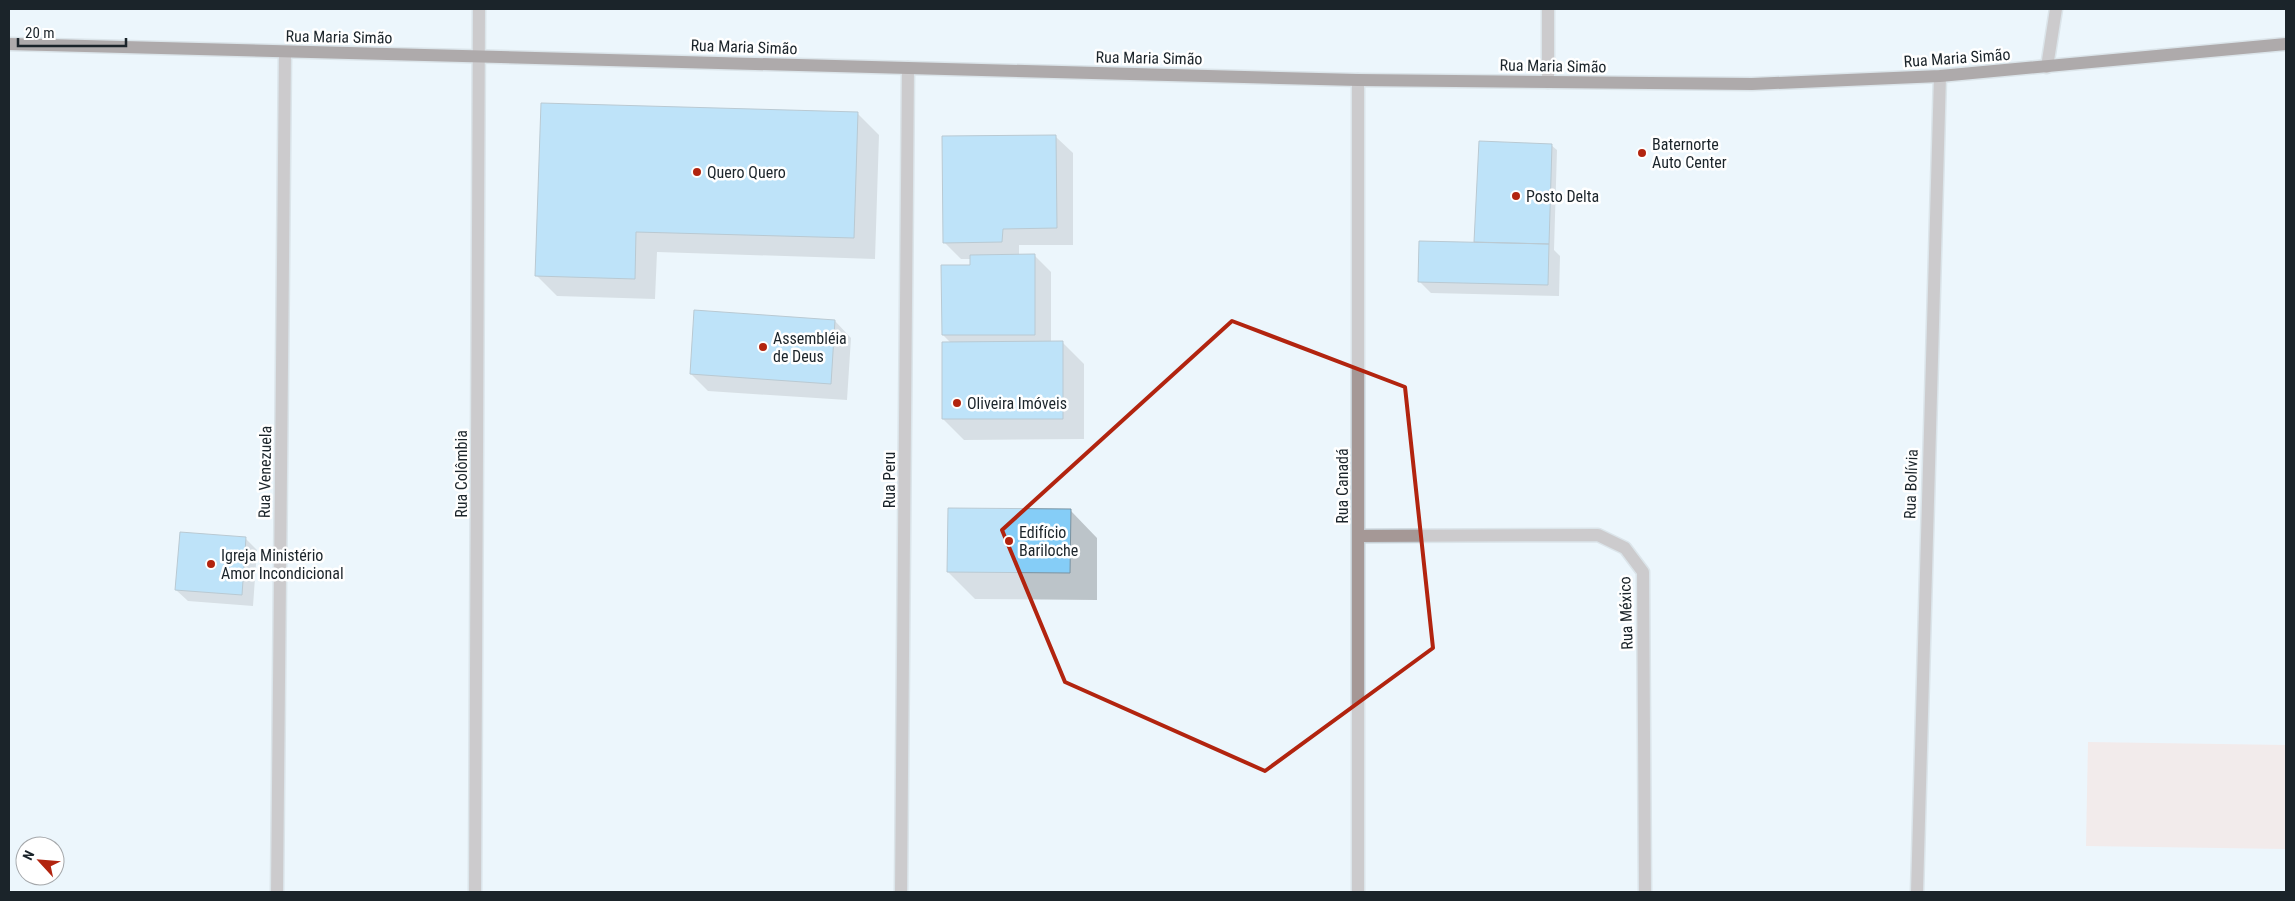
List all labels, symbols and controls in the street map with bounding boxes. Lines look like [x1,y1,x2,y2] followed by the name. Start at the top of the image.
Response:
[18,15,125,47] scale bar
[25,24,55,42] text: 20 m
[285,27,393,47] street label: Rua Maria Simão
[690,36,798,58] street label: Rua Maria Simão
[1903,45,2011,71] street label: Rua Maria Simão
[1095,48,1203,68] street label: Rua Maria Simão
[1499,56,1607,76] street label: Rua Maria Simão
[1652,135,1727,172] place label: Baternorte Auto Center
[1636,147,1648,159] marker: Baternorte Auto Center
[707,163,786,182] place label: Quero Quero
[691,166,703,178] marker: Quero Quero
[1526,187,1599,206] place label: Posto Delta
[1510,190,1522,202] marker: Posto Delta
[773,329,847,366] place label: Assembléia de Deus
[757,341,769,353] marker: Assembléia de Deus
[967,394,1067,413] place label: Oliveira Imóveis
[951,397,963,409] marker: Oliveira Imóveis
[255,426,275,518] street label: Rua Venezuela
[452,430,471,518] street label: Rua Colômbia
[1333,448,1352,524] street label: Rua Canadá
[1900,449,1922,519] street label: Rua Bolívia
[880,452,899,508] street label: Rua Peru
[1019,523,1078,560] place label: Edifício Bariloche
[1003,535,1015,547] marker: Edifício Bariloche
[221,546,344,583] place label: Igreja Ministério Amor Incondicional
[205,558,217,570] marker: Igreja Ministério Amor Incondicional
[1615,576,1637,650] street label: Rua México
[15,836,65,886] north arrow
[19,848,37,863] text: N

